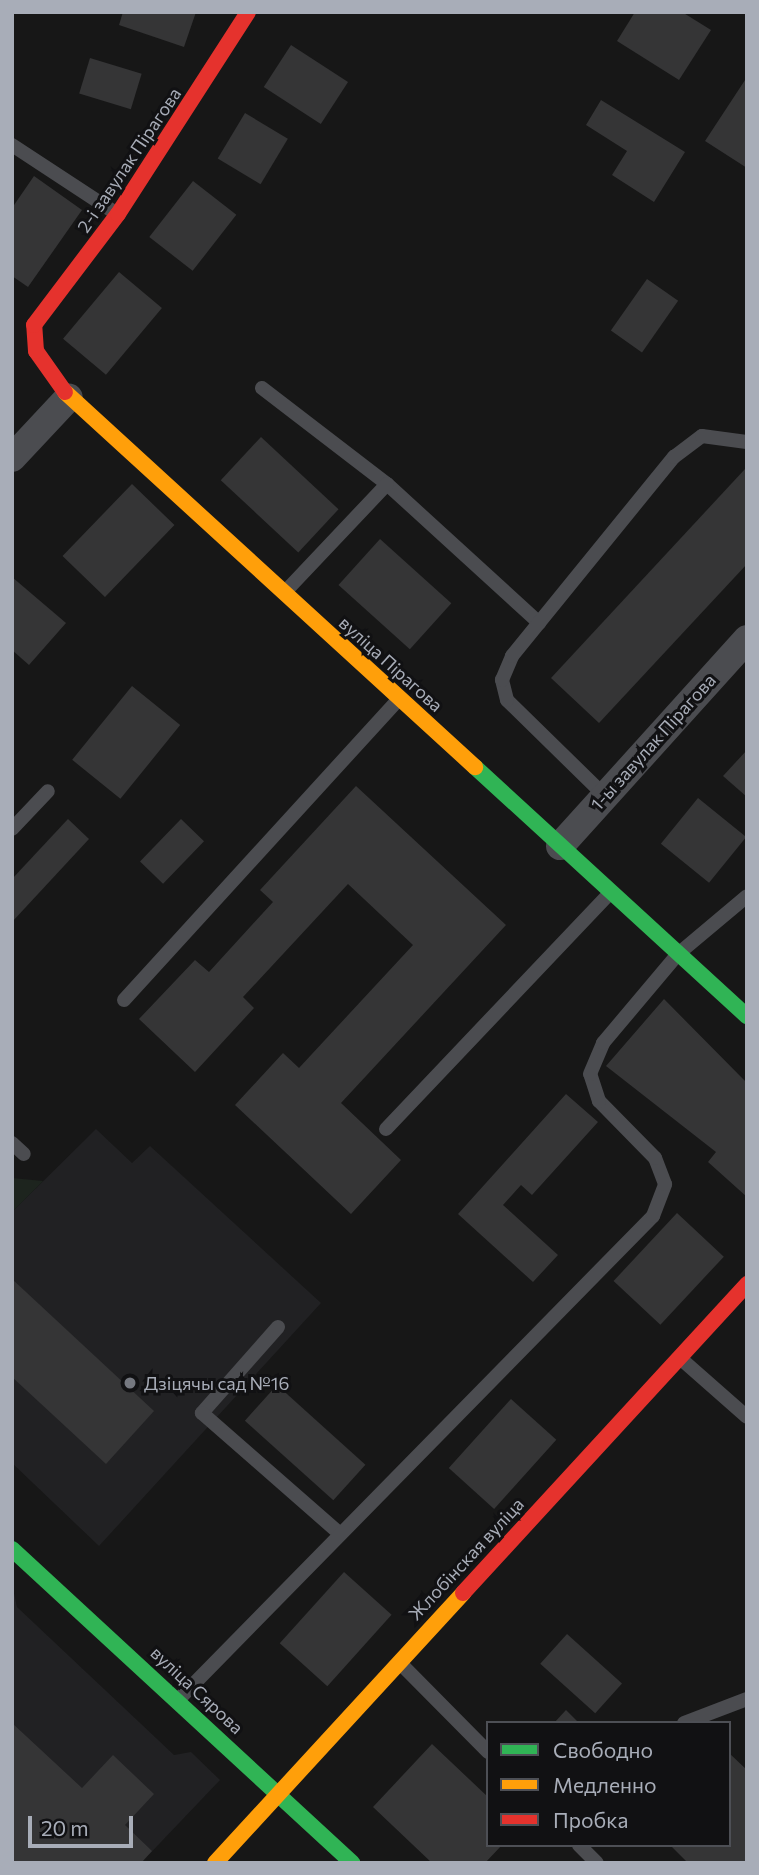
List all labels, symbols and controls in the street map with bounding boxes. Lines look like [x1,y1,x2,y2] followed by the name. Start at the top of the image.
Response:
[73,83,185,237] street label: 2-і завулак Пірагова
[335,612,447,716] street label: вуліца Пірагова
[586,669,720,815] street label: 1-ы завулак Пірагова
[144,1372,289,1394] place label: Дзіцячы сад №16
[122,1375,138,1391] marker: Дзіцячы сад №16
[404,1493,528,1625] street label: Жлобінская вуліца
[146,1642,248,1738] street label: вуліца Сярова
[486,1721,731,1847] legend
[553,1737,653,1762] text: Свободно
[553,1772,657,1797] text: Медленно
[32,1801,136,1845] scale bar
[553,1807,628,1832] text: Пробка
[41,1815,89,1840] text: 20 m

